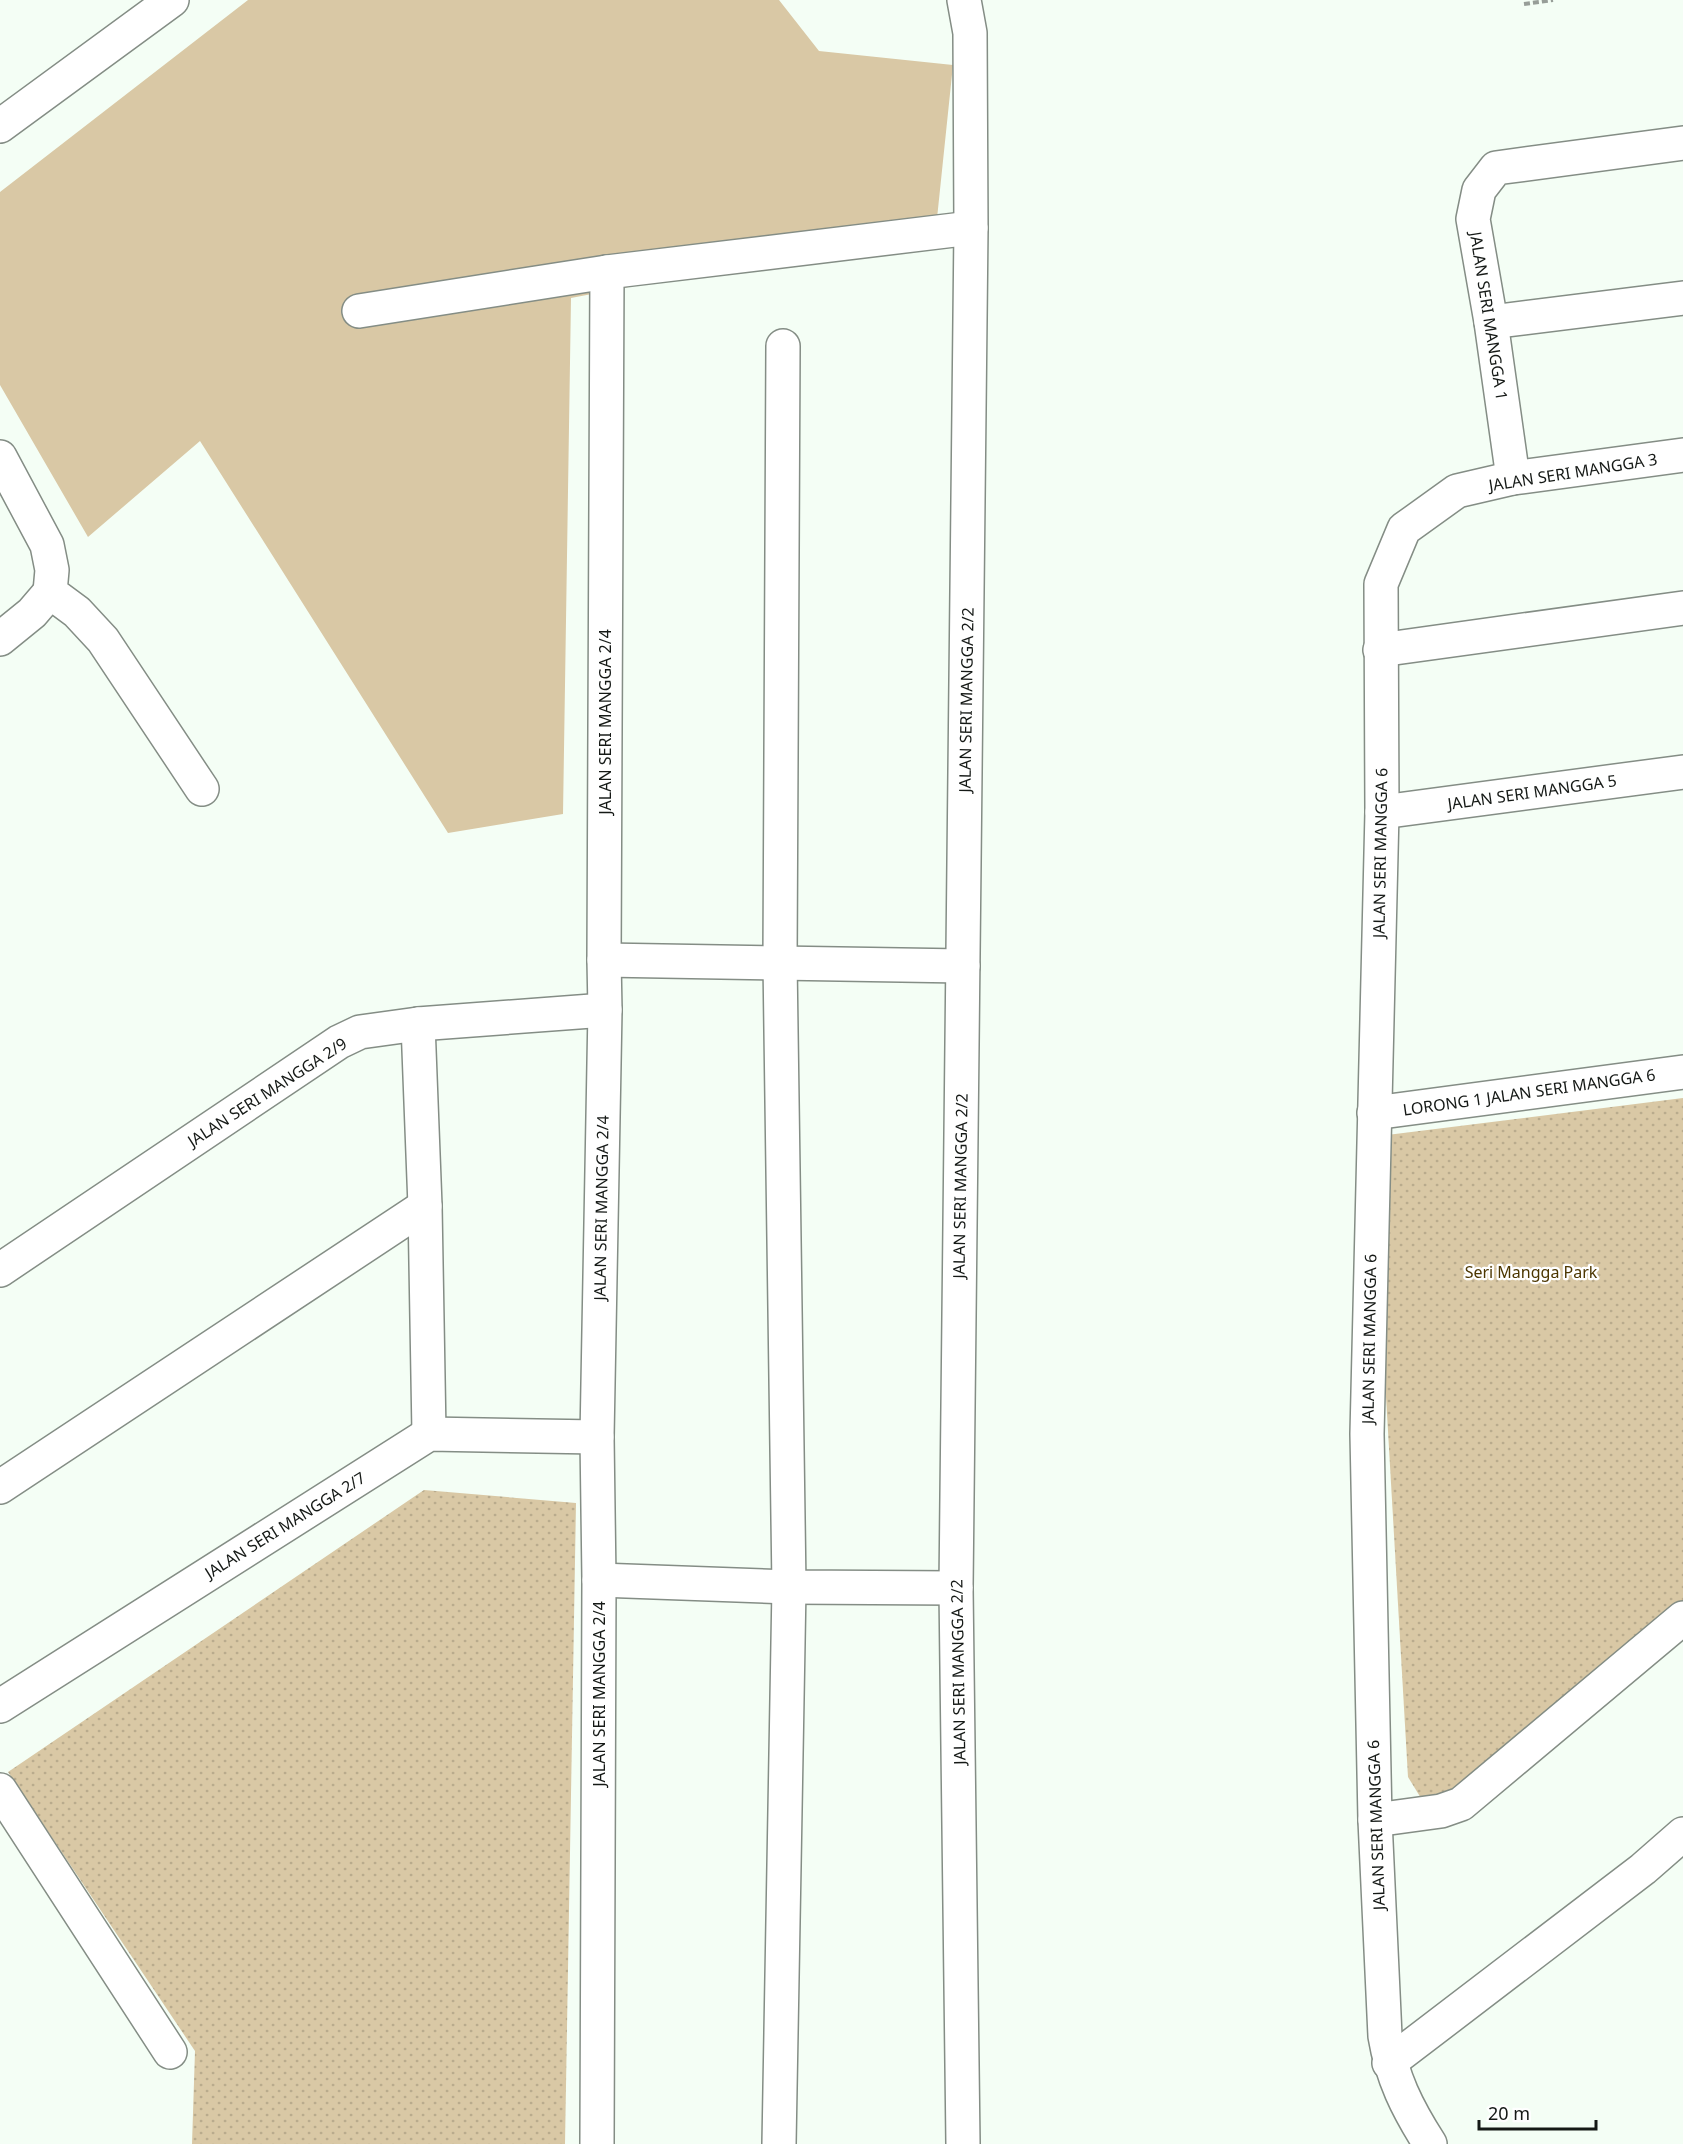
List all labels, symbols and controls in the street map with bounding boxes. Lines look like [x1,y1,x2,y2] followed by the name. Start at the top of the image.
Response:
[1464,228,1513,402] street label: JALAN SERI MANGGA 1
[1485,448,1659,497] street label: JALAN SERI MANGGA 3
[953,607,979,795] street label: JALAN SERI MANGGA 2/2
[594,629,616,817] street label: JALAN SERI MANGGA 2/4
[1367,768,1392,940] street label: JALAN SERI MANGGA 6
[1444,769,1618,815] street label: JALAN SERI MANGGA 5
[182,1032,351,1153] street label: JALAN SERI MANGGA 2/9
[1401,1063,1657,1121] street label: LORONG 1 JALAN SERI MANGGA 6
[947,1093,973,1281] street label: JALAN SERI MANGGA 2/2
[588,1115,614,1303] street label: JALAN SERI MANGGA 2/4
[1356,1254,1381,1426] street label: JALAN SERI MANGGA 6
[1465,1261,1598,1283] park label: Seri Mangga Park
[199,1467,370,1585] street label: JALAN SERI MANGGA 2/7
[945,1579,971,1767] street label: JALAN SERI MANGGA 2/2
[588,1601,610,1789] street label: JALAN SERI MANGGA 2/4
[1362,1739,1390,1913] street label: JALAN SERI MANGGA 6
[1479,2093,1596,2131] scale bar
[1488,2101,1530,2125] text: 20 m

